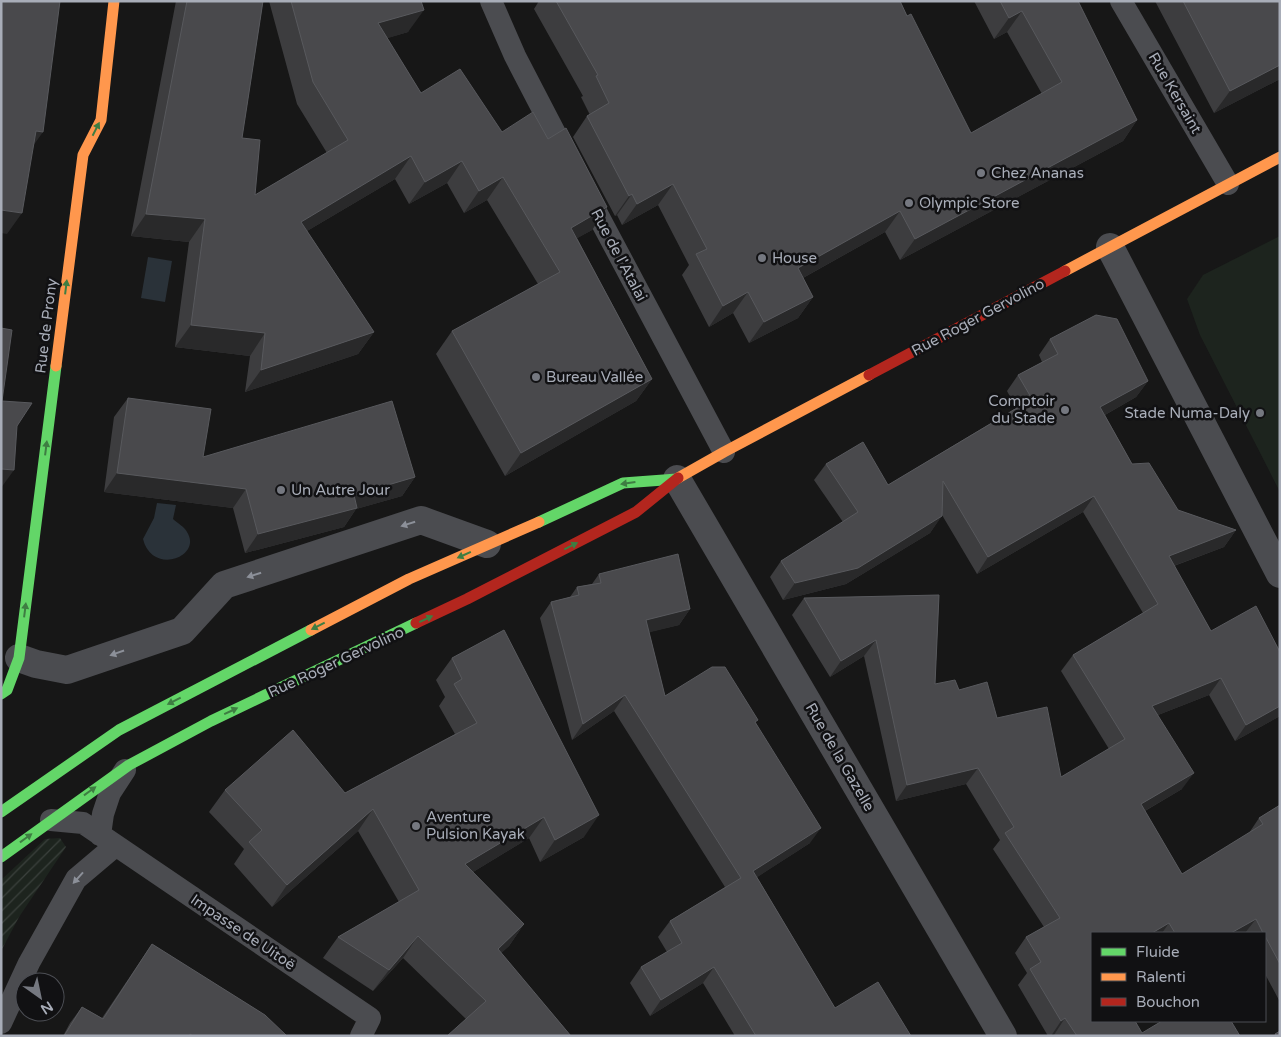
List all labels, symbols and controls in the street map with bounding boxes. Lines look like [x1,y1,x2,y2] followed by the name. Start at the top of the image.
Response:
[1145,49,1206,137] street label: Rue Kersaint
[92,122,100,136] one-way arrow
[991,164,1084,182] place label: Chez Ananas
[975,167,987,179] marker: Chez Ananas
[919,194,1019,212] place label: Olympic Store
[903,197,915,209] marker: Olympic Store
[587,206,651,304] street label: Rue de l'Atalai
[772,249,817,267] place label: House
[756,252,768,264] marker: House
[908,274,1048,360] street label: Rue Roger Gervolino
[31,277,61,375] street label: Rue de Prony
[62,279,70,295] one-way arrow
[546,368,643,386] place label: Bureau Vallée
[530,371,542,383] marker: Bureau Vallée
[988,392,1055,427] place label: Comptoir du Stade
[1059,404,1071,416] marker: Comptoir du Stade
[1124,404,1250,422] place label: Stade Numa-Daly
[1254,407,1266,419] marker: Stade Numa-Daly
[42,440,50,456] one-way arrow
[620,479,636,487] one-way arrow
[291,481,390,499] place label: Un Autre Jour
[275,484,287,496] marker: Un Autre Jour
[401,521,416,529] one-way arrow
[564,542,578,550] one-way arrow
[457,551,471,559] one-way arrow
[246,571,261,579] one-way arrow
[21,601,29,617] one-way arrow
[418,615,433,623] one-way arrow
[311,622,325,630] one-way arrow
[265,623,407,701] street label: Rue Roger Gervolino
[109,650,124,657] one-way arrow
[167,697,181,705] one-way arrow
[802,700,878,814] street label: Rue de la Gazelle
[224,707,239,716] one-way arrow
[83,786,97,796] one-way arrow
[426,808,525,843] place label: Aventure Pulsion Kayak
[410,820,422,832] marker: Aventure Pulsion Kayak
[19,833,33,843] one-way arrow
[73,872,84,884] one-way arrow
[187,890,299,974] street label: Impasse de Uitoë
[1091,932,1266,1022] legend
[1136,943,1180,961] text: Fluide
[1136,968,1186,986] text: Ralenti
[15,972,65,1022] north arrow
[1136,993,1200,1011] text: Bouchon
[37,997,56,1018] text: N

